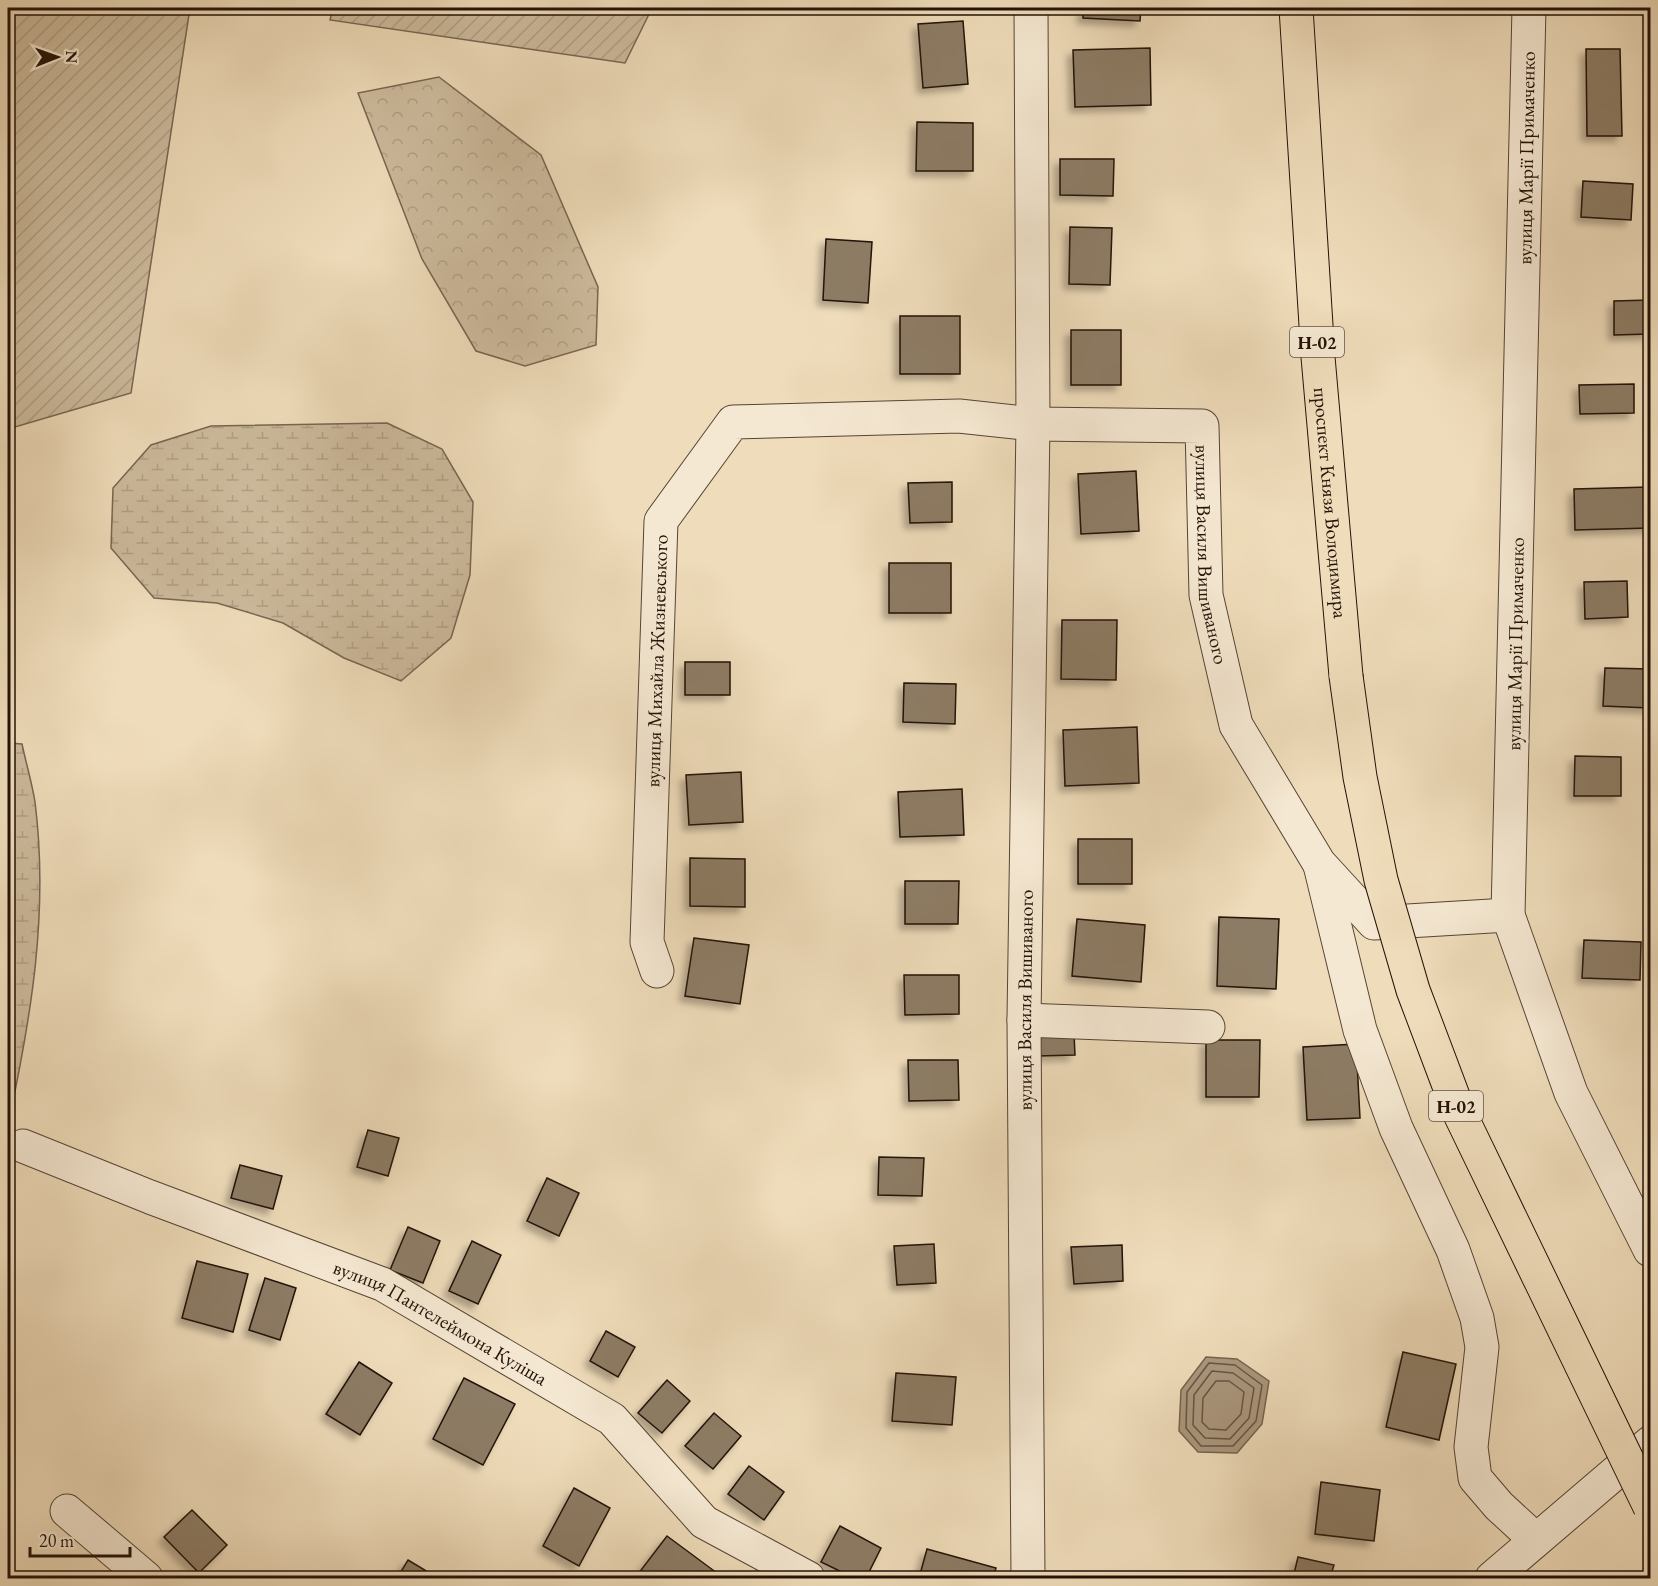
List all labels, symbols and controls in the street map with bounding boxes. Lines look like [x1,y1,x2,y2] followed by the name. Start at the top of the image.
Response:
[27,27,87,87] north arrow
[61,50,82,63] text: N
[1511,51,1541,265] street label: вулиця Марії Примаченко
[1290,327,1344,357] road number: Н-02
[1308,386,1354,619] street label: проспект Князя Володимира
[1189,444,1235,667] street label: вулиця Василя Вишиваного
[639,534,674,788] street label: вулиця Михайла Жизневського
[1500,537,1530,751] street label: вулиця Марії Примаченко
[1011,889,1039,1111] street label: вулиця Василя Вишиваного
[1429,1091,1483,1121] road number: Н-02
[330,1254,552,1391] street label: вулиця Пантелеймона Куліша
[30,1520,130,1558] scale bar
[39,1529,74,1552] text: 20 m

